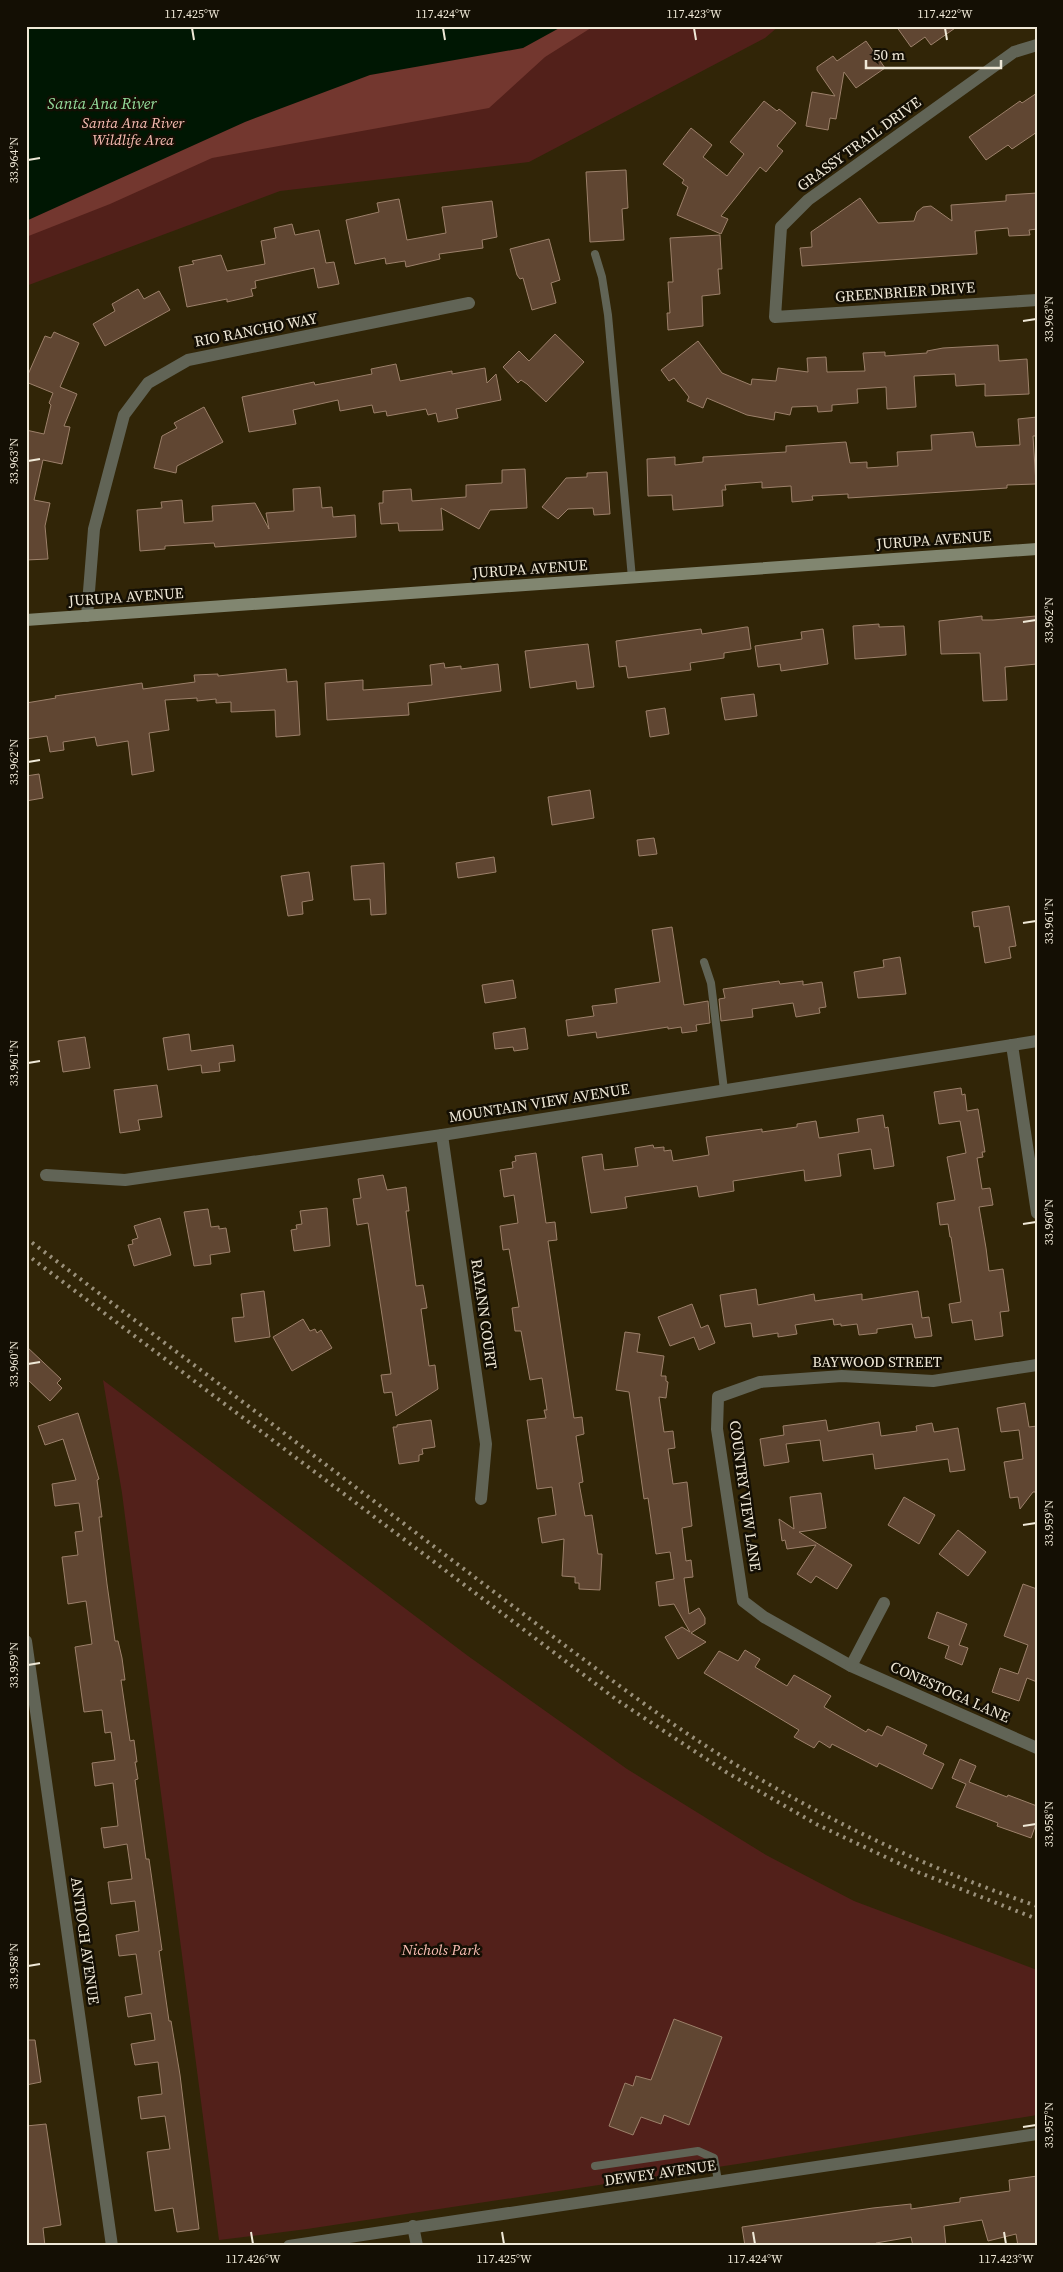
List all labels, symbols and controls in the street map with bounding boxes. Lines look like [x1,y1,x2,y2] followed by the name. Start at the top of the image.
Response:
[164,6,220,22] text: 117.425°W
[415,6,471,22] text: 117.424°W
[666,6,722,22] text: 117.423°W
[917,6,973,22] text: 117.422°W
[866,38,1000,70] scale bar
[873,44,905,65] text: 50 m
[792,91,925,196] street label: GRASSY TRAIL DRIVE
[47,92,157,114] water label: Santa Ana River
[82,112,185,150] park label: Santa Ana River Wildlife Area
[6,137,22,183] text: 33.964°N
[834,276,976,307] street label: GREENBRIER DRIVE
[1041,296,1057,342] text: 33.963°N
[193,307,320,352] street label: RIO RANCHO WAY
[6,438,22,484] text: 33.963°N
[875,525,992,554] street label: JURUPA AVENUE
[471,554,588,583] street label: JURUPA AVENUE
[67,582,184,611] street label: JURUPA AVENUE
[1041,597,1057,643] text: 33.962°N
[6,739,22,785] text: 33.962°N
[1041,898,1057,944] text: 33.961°N
[6,1040,22,1086] text: 33.961°N
[447,1078,631,1127] street label: MOUNTAIN VIEW AVENUE
[1041,1199,1057,1245] text: 33.960°N
[466,1258,503,1370] street label: RAYANN COURT
[6,1341,22,1387] text: 33.960°N
[812,1351,942,1372] street label: BAYWOOD STREET
[725,1419,766,1573] street label: COUNTRY VIEW LANE
[1041,1500,1057,1546] text: 33.959°N
[6,1642,22,1688] text: 33.959°N
[887,1656,1013,1727] street label: CONESTOGA LANE
[1041,1801,1057,1847] text: 33.958°N
[66,1876,105,2006] street label: ANTIOCH AVENUE
[401,1939,481,1960] park label: Nichols Park
[6,1943,22,1989] text: 33.958°N
[1041,2102,1057,2148] text: 33.957°N
[603,2154,717,2191] street label: DEWEY AVENUE
[225,2251,281,2267] text: 117.426°W
[476,2251,532,2267] text: 117.425°W
[727,2251,783,2267] text: 117.424°W
[978,2251,1034,2267] text: 117.423°W

